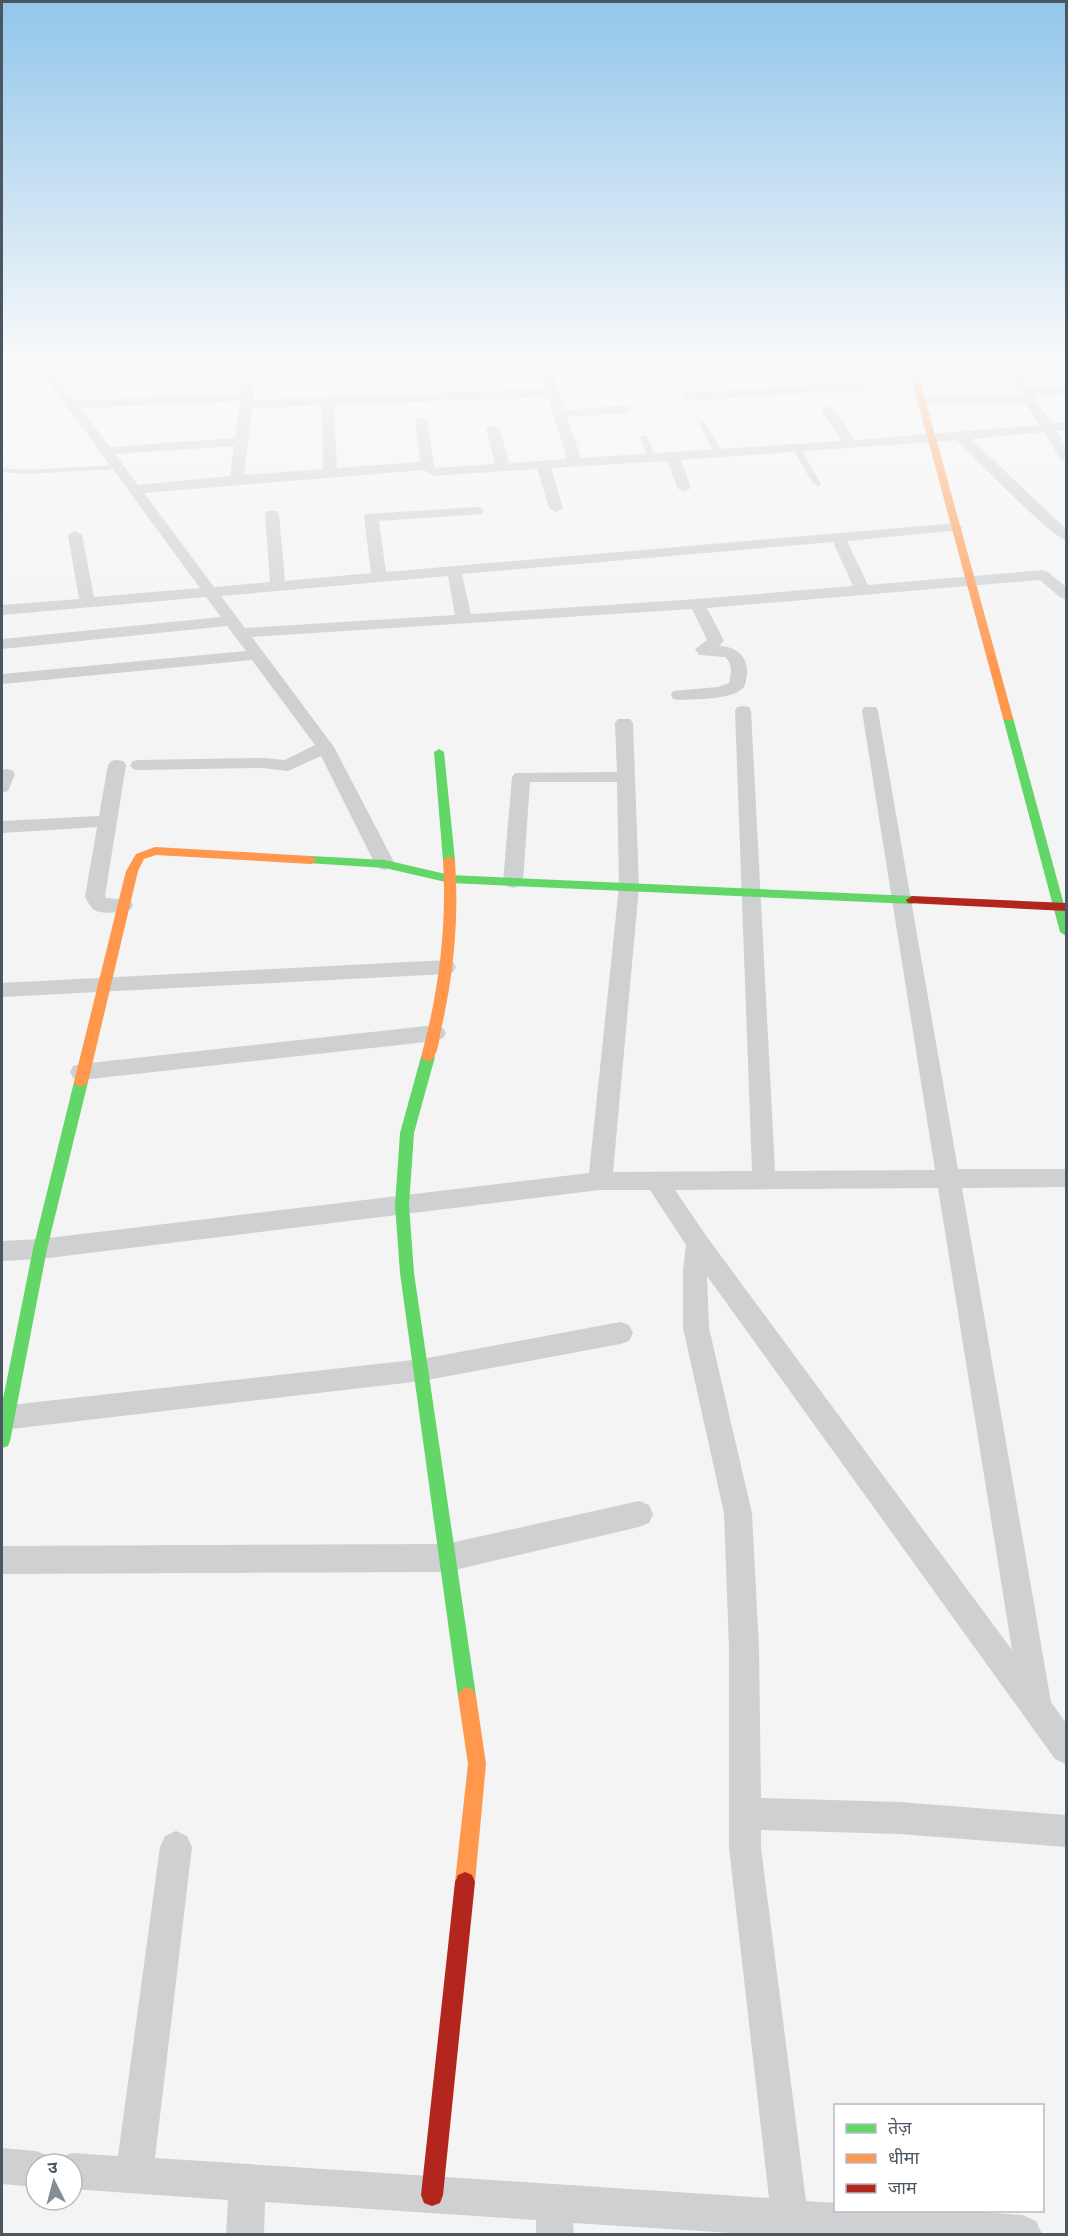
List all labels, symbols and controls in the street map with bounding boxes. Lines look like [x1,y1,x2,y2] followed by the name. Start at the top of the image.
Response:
[834,2104,1044,2212] legend
[888,2117,912,2138] text: तेज़
[888,2148,919,2168] text: धीमा
[24,2152,84,2212] north arrow
[47,2159,59,2177] text: उ
[888,2178,918,2198] text: जाम

